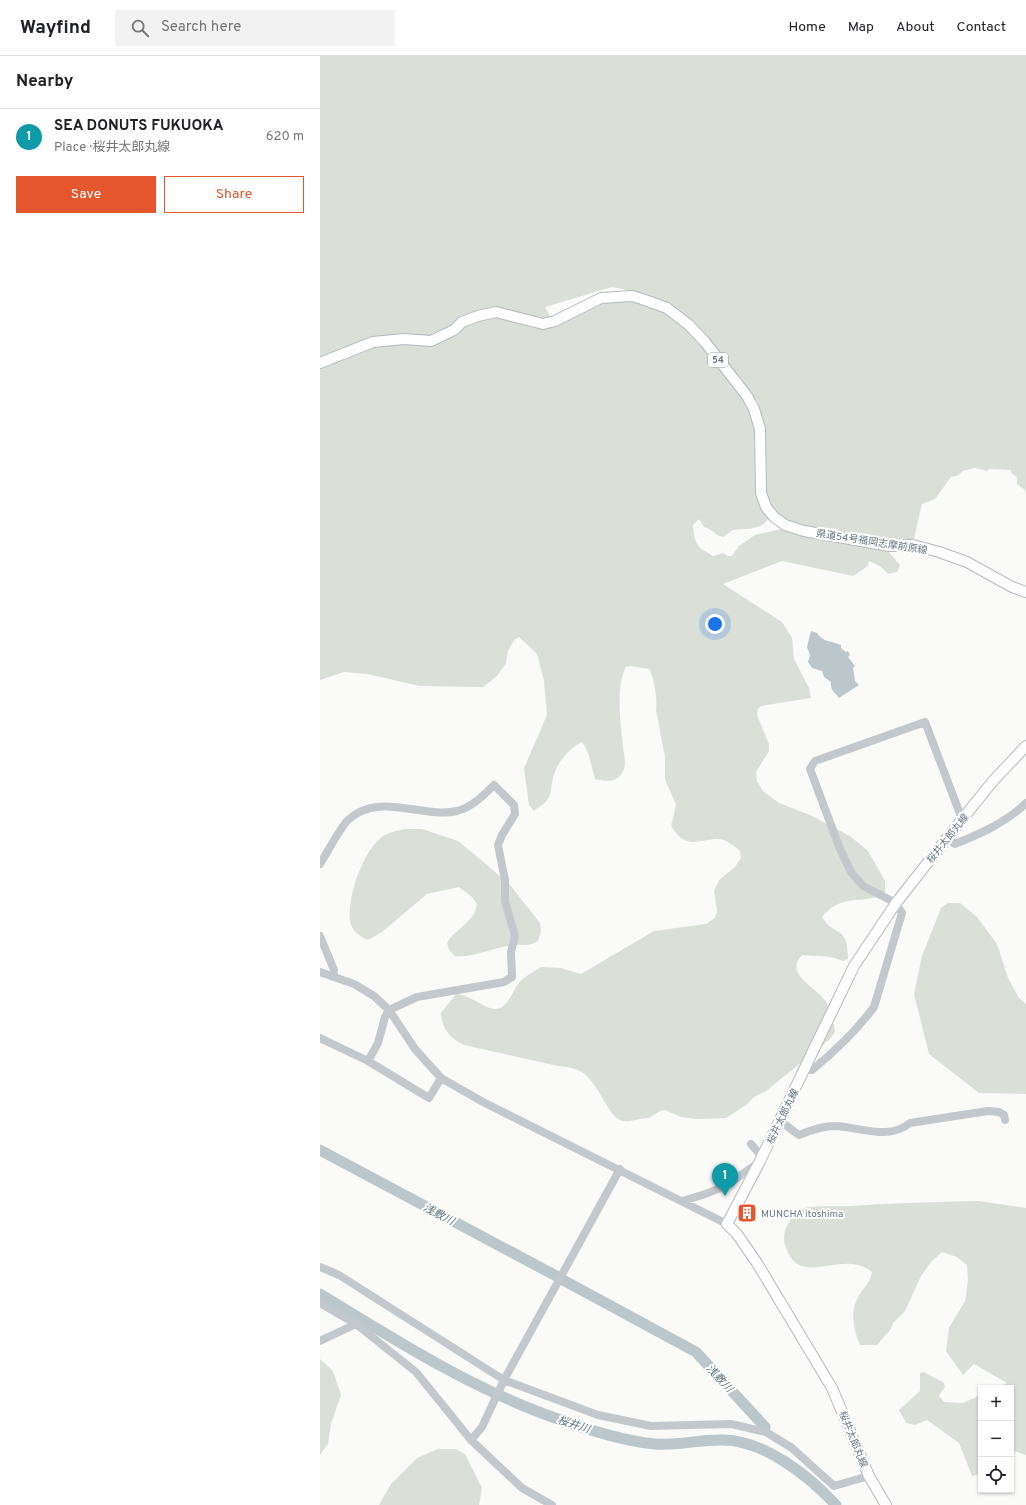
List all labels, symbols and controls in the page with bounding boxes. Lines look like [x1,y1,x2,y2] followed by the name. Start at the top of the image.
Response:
[115,10,395,46] search box
[20,16,91,40] text: Wayfind
[129,17,151,39] icon: search
[161,18,241,37] text: Search here
[789,19,826,36] text: Home
[848,19,874,36] text: Map
[896,19,935,36] text: About
[957,19,1006,36] text: Contact
[16,71,73,93] text: Nearby
[54,117,224,136] text: SEA DONUTS FUKUOKA
[26,129,32,145] text: 1
[266,129,304,145] text: 620 m
[54,140,170,156] text: Place · 桜井太郎丸線
[16,176,156,213] button: Save
[164,176,304,213] button: Share
[708,353,728,367] road number: 54
[815,527,928,558] street label: 県道54号福岡志摩前原線
[705,614,725,634] your location
[924,812,972,866] street label: 桜井太郎丸線
[764,1087,802,1146] street label: 桜井太郎丸線
[712,1163,738,1196] pin: 1
[421,1201,457,1229] water label: 浅敷川
[736,1202,758,1224] building icon: MUNCHA itoshima
[761,1208,843,1221] place label: MUNCHA itoshima
[703,1362,736,1396] water label: 浅敷川
[978,1385,1014,1493] map controls
[978,1385,1014,1421] button: +
[835,1409,870,1470] street label: 桜井太郎丸線
[556,1413,592,1437] water label: 桜井川
[978,1421,1014,1457] button: −
[978,1457,1014,1493] button: locate

